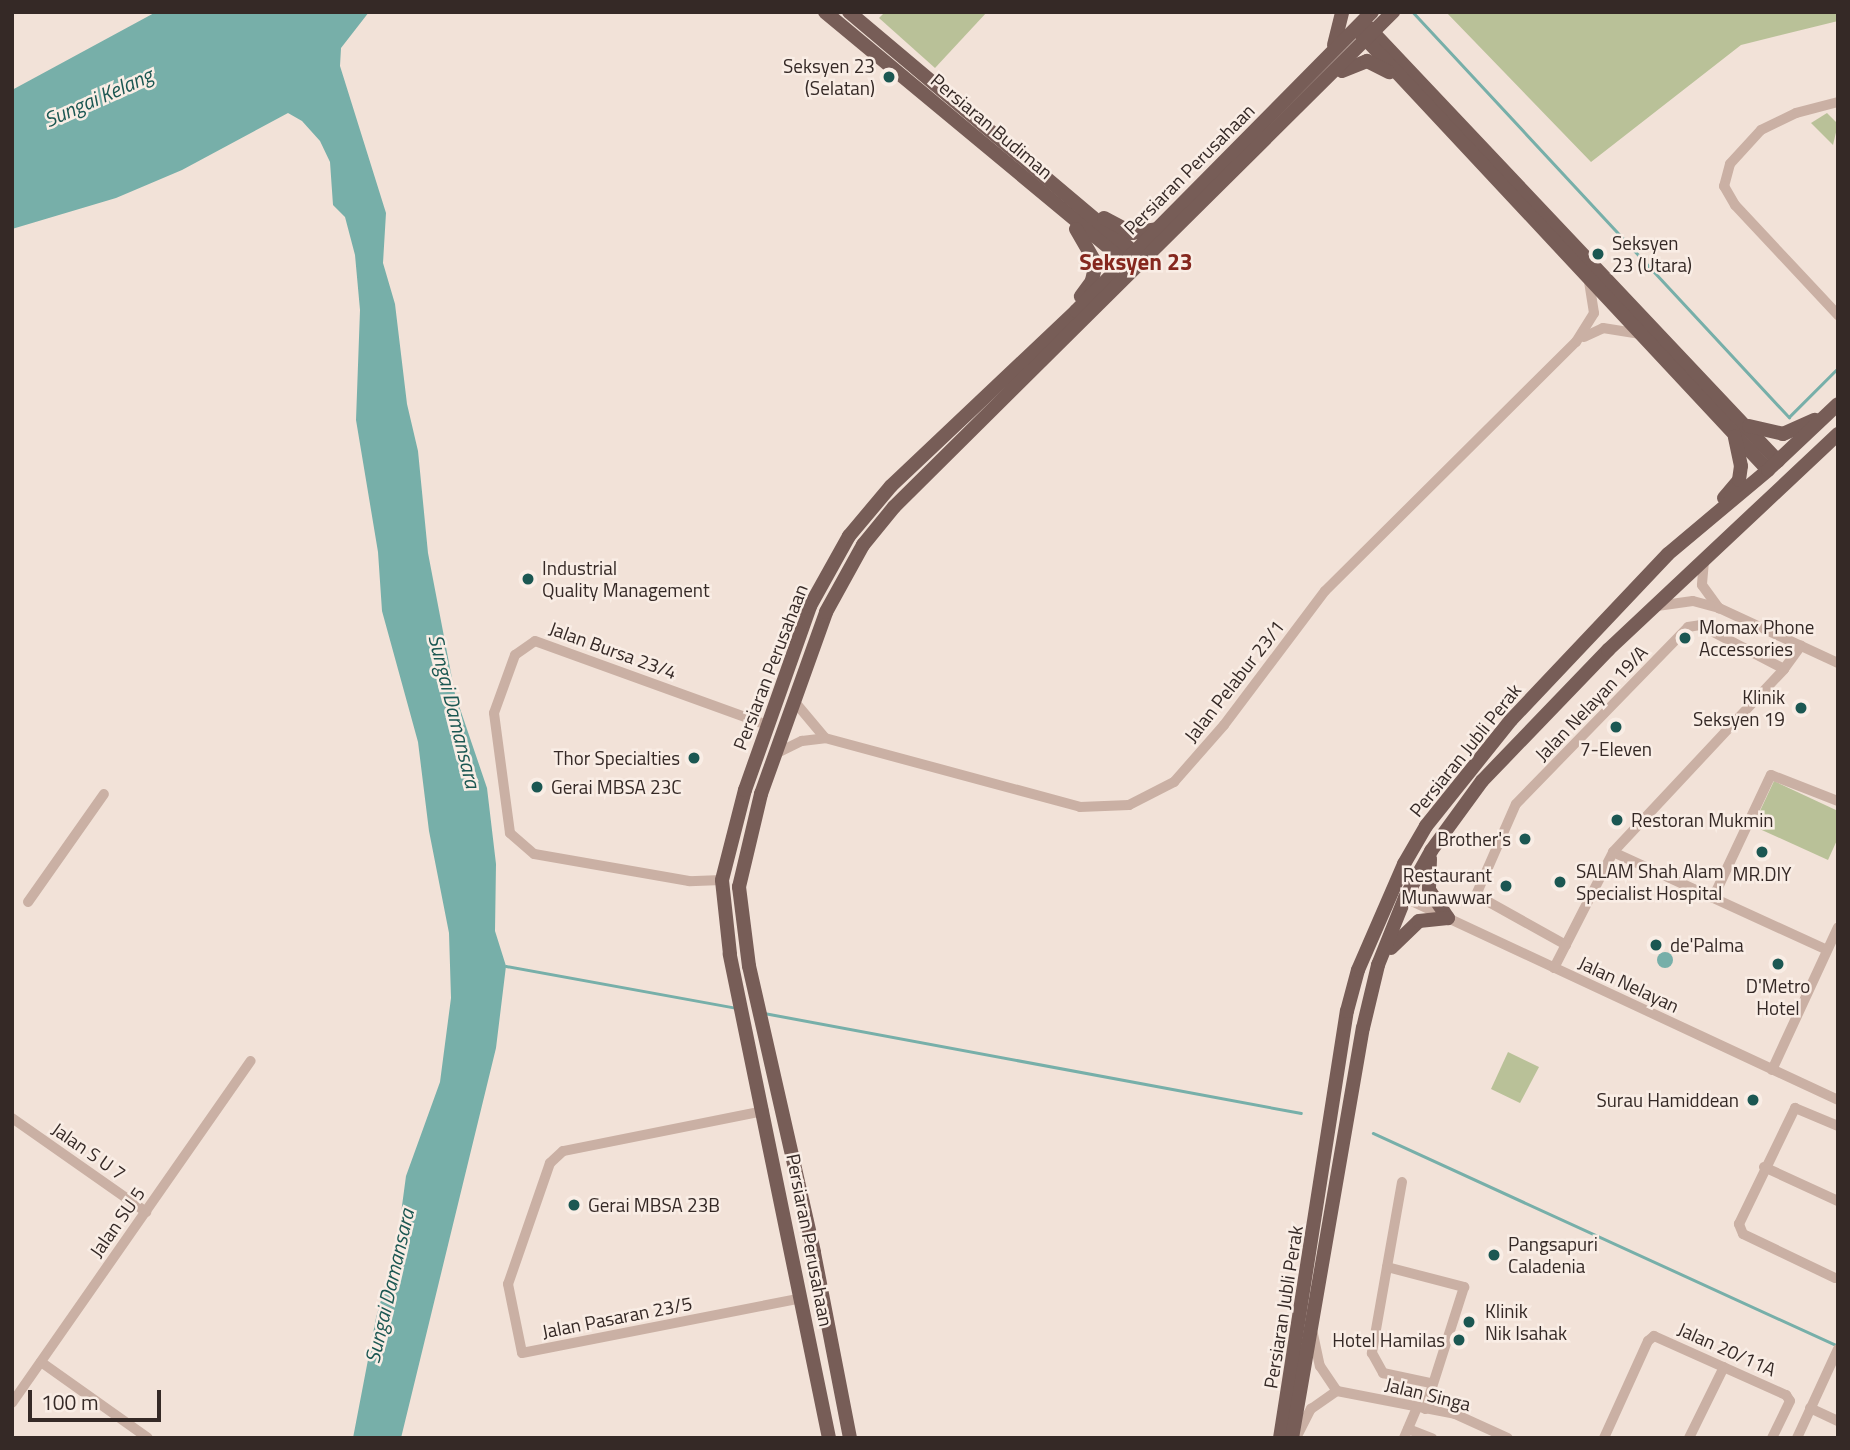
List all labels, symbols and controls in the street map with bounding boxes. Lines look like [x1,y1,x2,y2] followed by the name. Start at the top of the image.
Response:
[783,55,875,99] place label: Seksyen 23 (Selatan)
[40,62,156,132] water label: Sungai Kelang
[926,68,1058,184] street label: Persiaran Budiman
[881,69,897,85] marker: Seksyen 23 (Selatan)
[1119,99,1259,239] street label: Persiaran Perusahaan
[1612,232,1692,276] place label: Seksyen 23 (Utara)
[1590,246,1606,262] marker: Seksyen 23 (Utara)
[1079,248,1193,276] district label: Seksyen 23
[542,557,710,601] place label: Industrial Quality Management
[520,571,536,587] marker: Industrial Quality Management
[728,581,812,753] street label: Persiaran Perusahaan
[1179,615,1289,747] street label: Jalan Pelabur 23/1
[546,616,680,684] street label: Jalan Bursa 23/4
[1699,616,1814,660] place label: Momax Phone Accessories
[1677,630,1693,646] marker: Momax Phone Accessories
[424,632,486,790] water label: Sungai Damansara
[1530,640,1652,766] street label: Jalan Nelayan 19/A
[1404,679,1526,821] street label: Persiaran Jubli Perak
[1693,686,1785,730] place label: Klinik Seksyen 19
[1791,698,1811,718] marker: Klinik Seksyen 19
[1608,719,1624,735] marker: 7-Eleven
[1580,738,1652,760] place label: 7-Eleven
[553,747,680,769] place label: Thor Specialties
[686,750,702,766] marker: Thor Specialties
[551,776,682,798] place label: Gerai MBSA 23C
[529,779,545,795] marker: Gerai MBSA 23C
[1631,809,1774,831] place label: Restoran Mukmin
[1609,812,1625,828] marker: Restoran Mukmin
[1437,828,1511,850] place label: Brother's
[1517,831,1533,847] marker: Brother's
[1754,844,1770,860] marker: MR.DIY
[1576,860,1724,904] place label: SALAM Shah Alam Specialist Hospital
[1733,863,1791,885] place label: MR.DIY
[1401,864,1492,908] place label: Restaurant Munawwar
[1550,872,1570,892] marker: SALAM Shah Alam Specialist Hospital
[1498,878,1514,894] marker: Restaurant Munawwar
[1670,934,1744,956] place label: de'Palma
[1648,937,1664,953] marker: de'Palma
[1575,951,1683,1017] street label: Jalan Nelayan
[1770,956,1786,972] marker: D'Metro Hotel
[1746,975,1810,1019] place label: D'Metro Hotel
[1596,1089,1739,1111] place label: Surau Hamiddean
[1745,1092,1761,1108] marker: Surau Hamiddean
[48,1117,130,1185] street label: Jalan S U 7
[782,1152,838,1328] street label: Persiaran Perusahaan
[85,1182,149,1262] street label: Jalan SU 5
[588,1194,720,1216] place label: Gerai MBSA 23B
[566,1197,582,1213] marker: Gerai MBSA 23B
[359,1206,419,1366] water label: Sungai Damansara
[1259,1224,1307,1390] street label: Persiaran Jubli Perak
[1508,1233,1598,1277] place label: Pangsapuri Caladenia
[1486,1247,1502,1263] marker: Pangsapuri Caladenia
[540,1291,694,1343] street label: Jalan Pasaran 23/5
[1485,1300,1567,1344] place label: Klinik Nik Isahak
[1459,1312,1479,1332] marker: Klinik Nik Isahak
[1674,1317,1780,1381] street label: Jalan 20/11A
[1332,1329,1445,1351] place label: Hotel Hamilas
[1451,1332,1467,1348] marker: Hotel Hamilas
[1383,1372,1473,1416] street label: Jalan Singa
[32,1376,164,1420] scale bar
[41,1386,98,1418] text: 100 m

